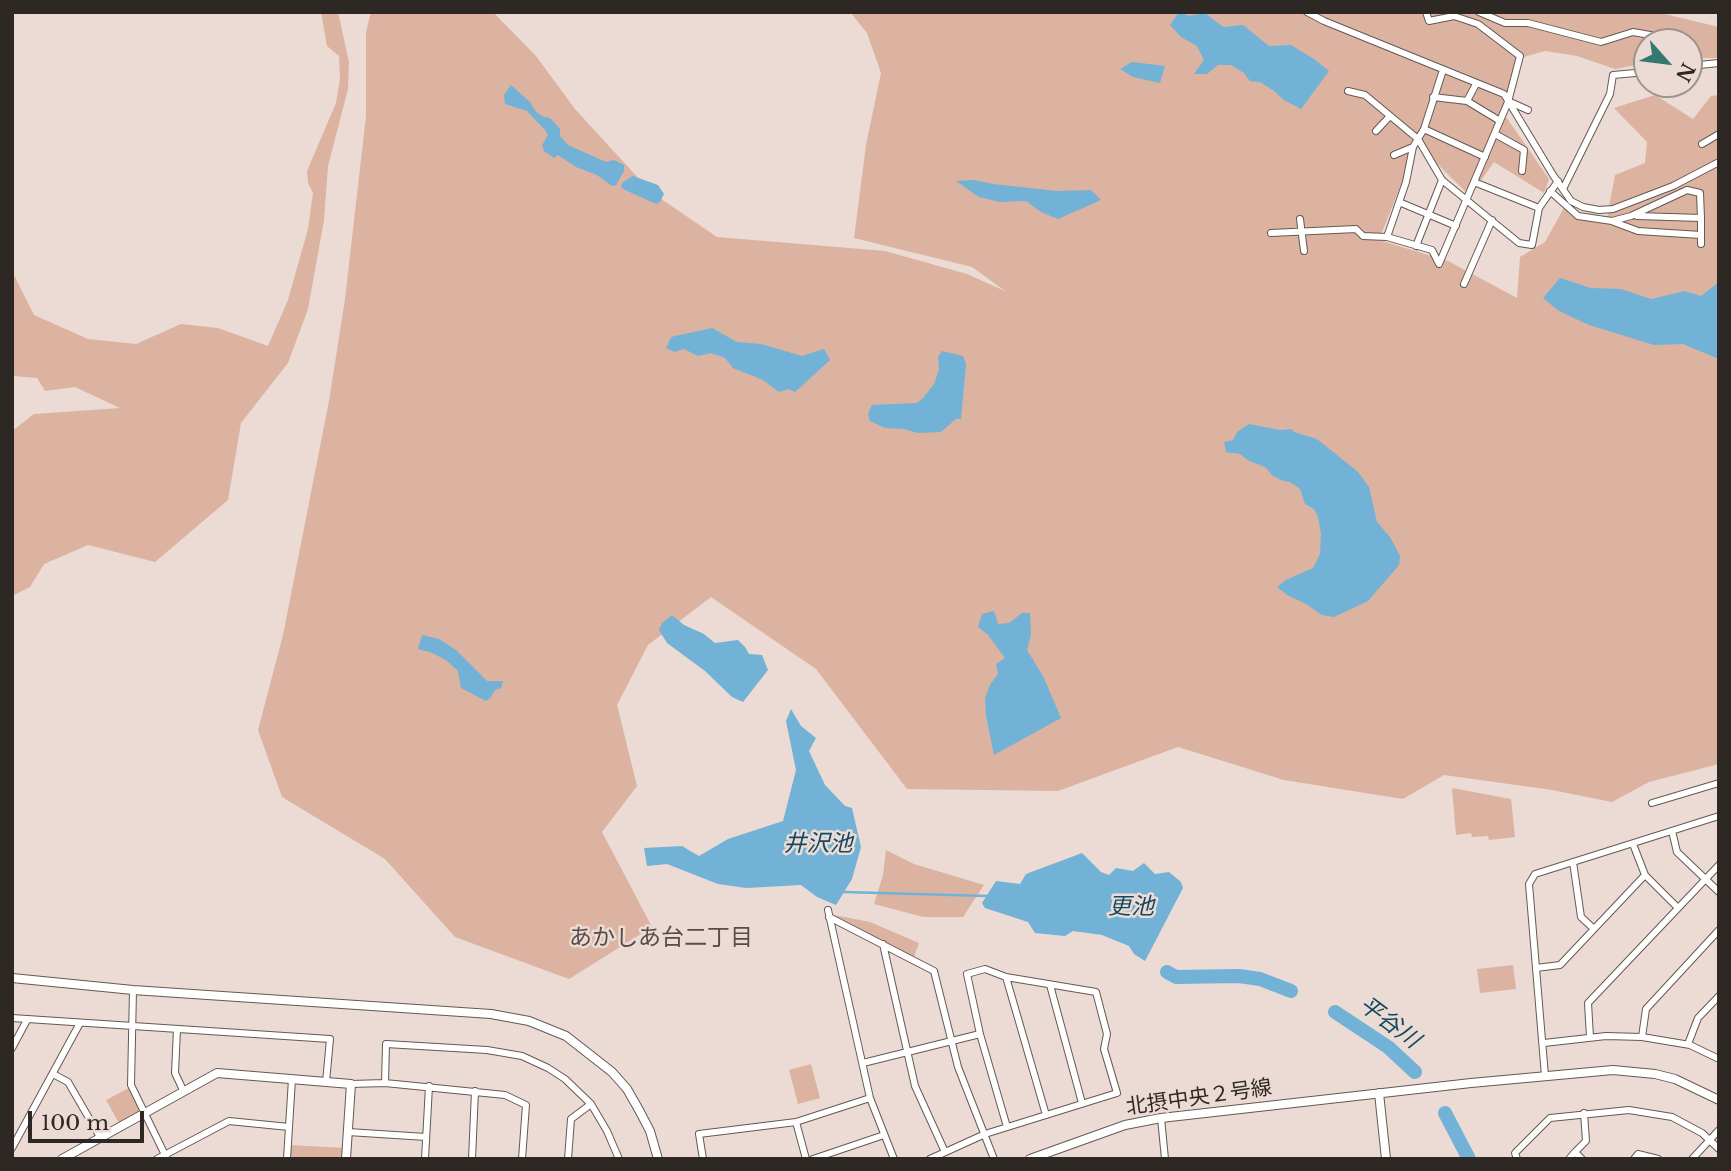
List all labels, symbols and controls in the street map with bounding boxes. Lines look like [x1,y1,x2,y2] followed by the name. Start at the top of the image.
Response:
[1633,28,1703,98] north arrow
[1671,59,1700,85] text: N
[784,831,852,859] water label: 井沢池
[1108,894,1154,922] water label: 更池
[569,925,753,953] district label: あかしあ台二丁目
[1353,991,1425,1055] water label: 平谷川
[1124,1075,1274,1121] street label: 北摂中央２号線
[32,1098,147,1142] scale bar
[41,1110,109,1136] text: 100 m

